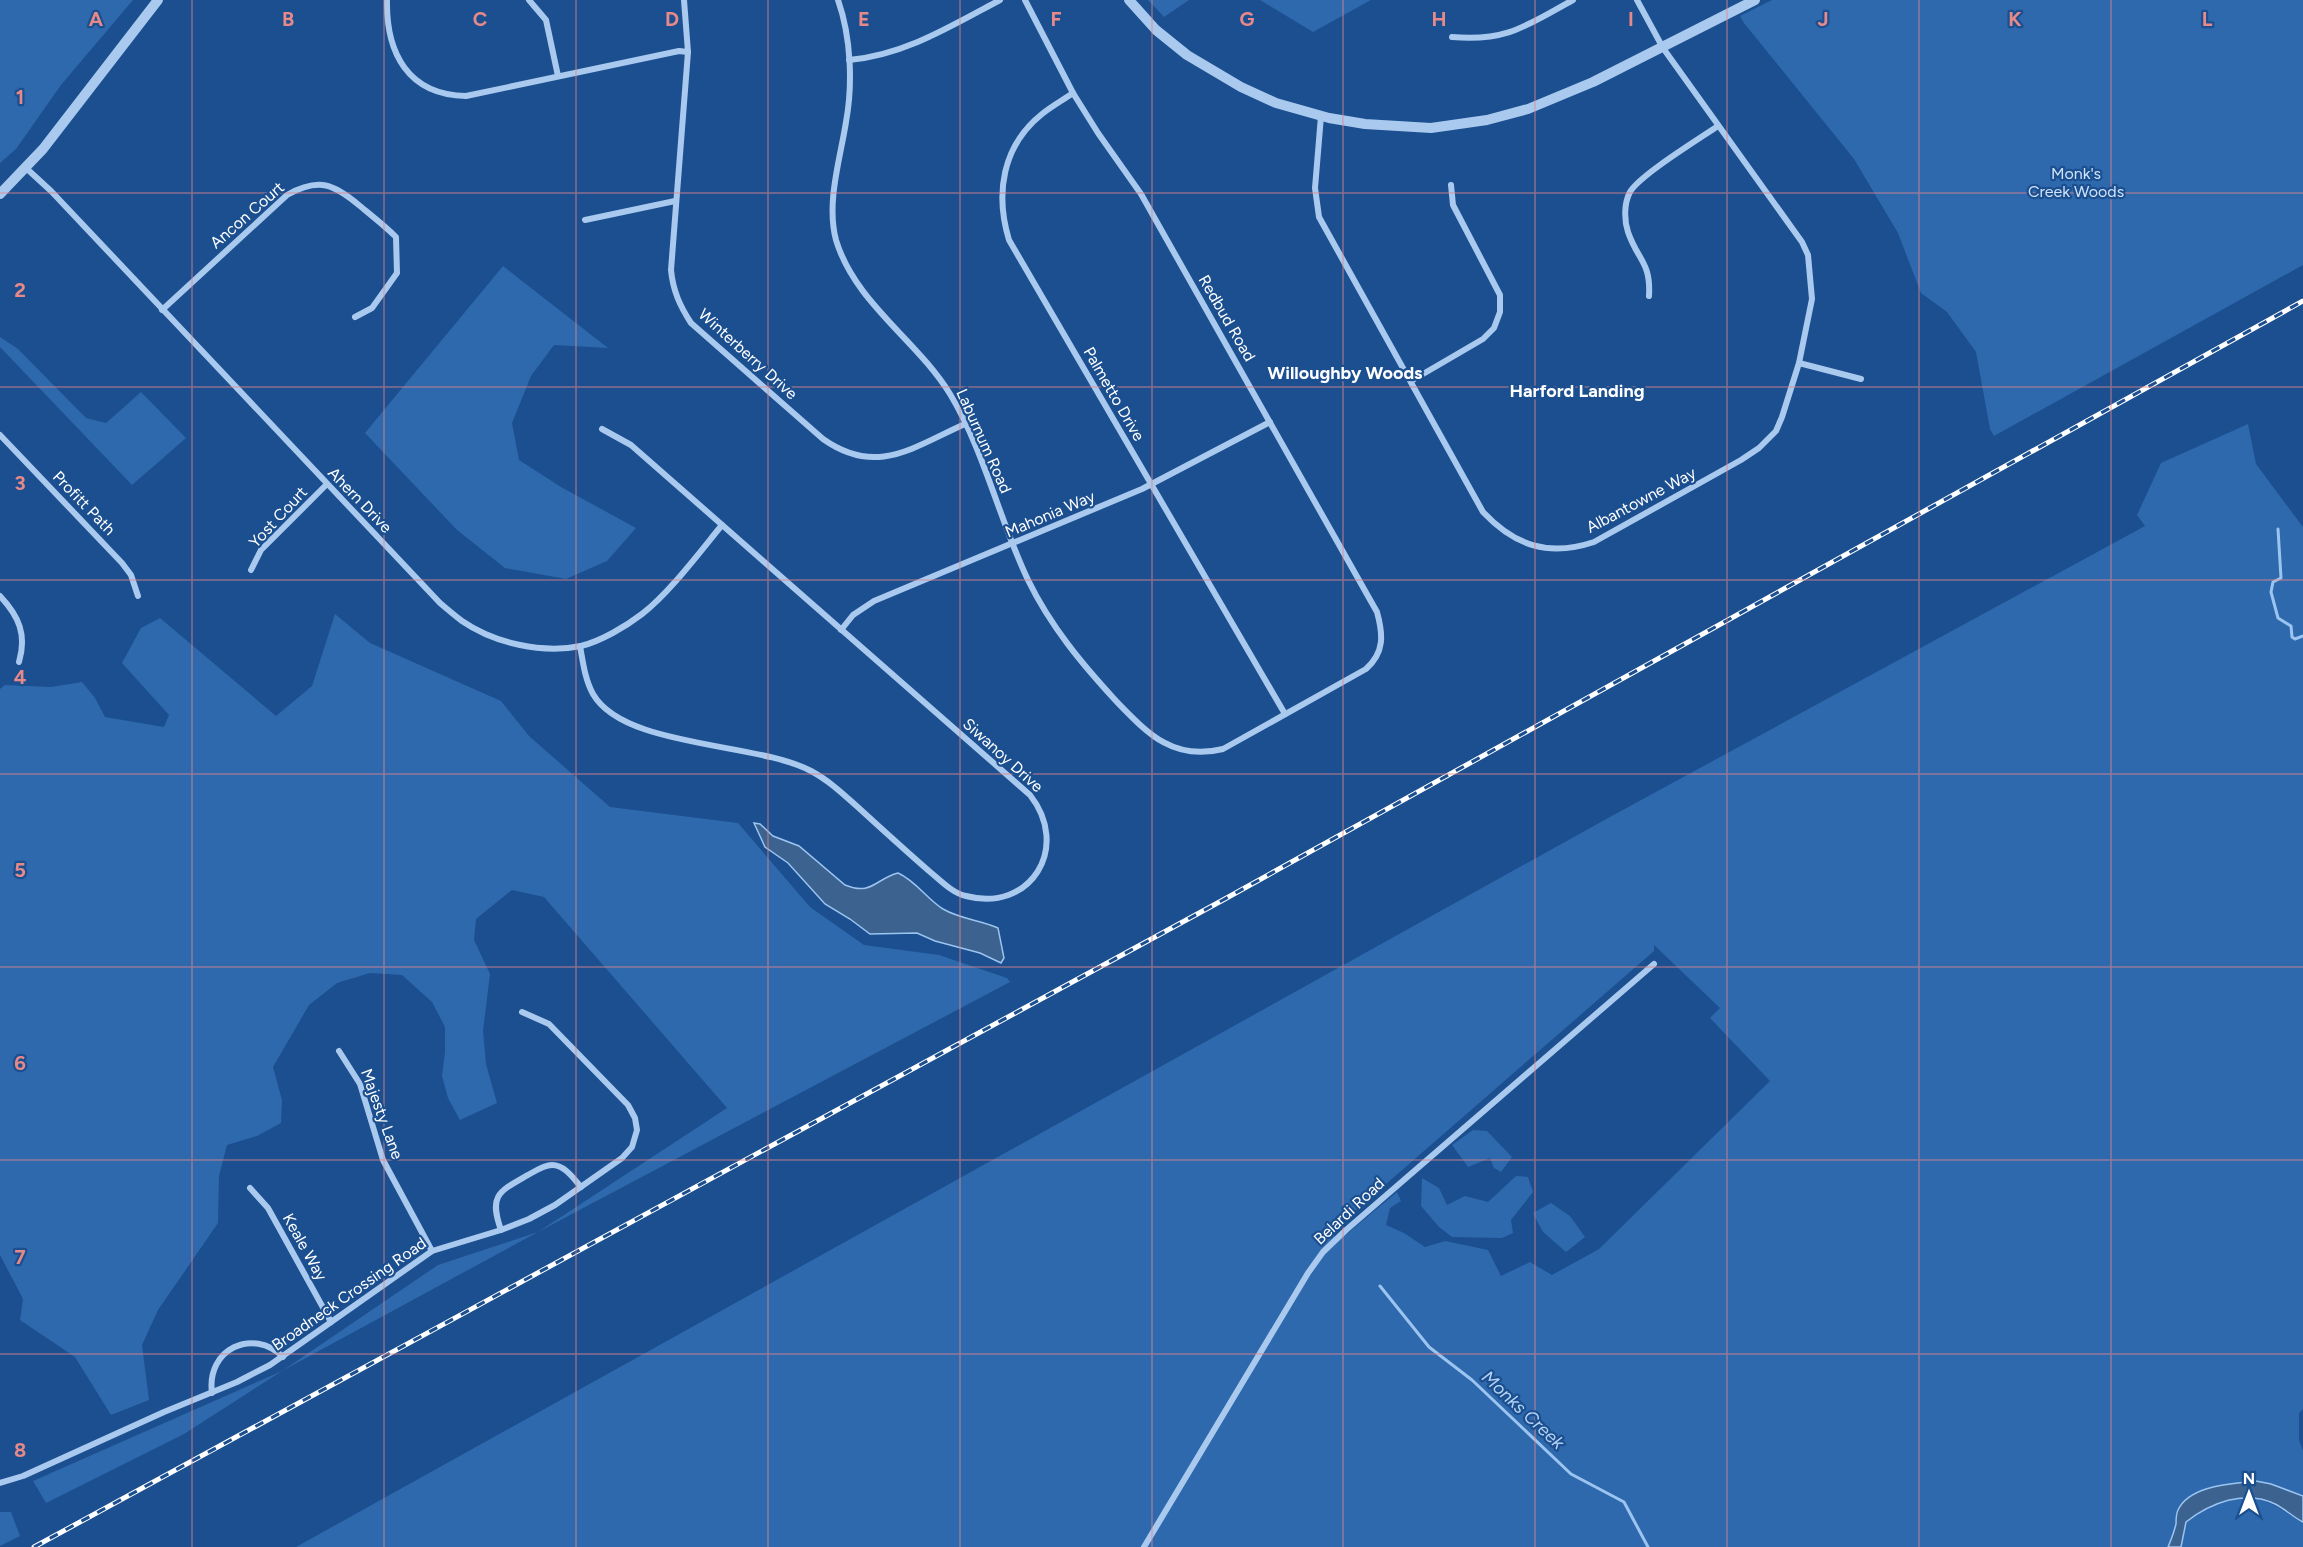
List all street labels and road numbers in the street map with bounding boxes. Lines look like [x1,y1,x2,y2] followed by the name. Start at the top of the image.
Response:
[206,178,288,252] street label: Ancon Court
[1195,271,1259,365] street label: Redbud Road
[695,305,802,404] street label: Winterberry Drive
[1079,344,1149,445] street label: Palmetto Drive
[952,386,1016,496] street label: Laburnum Road
[324,463,396,537] street label: Ahern Drive
[1583,463,1699,537] street label: Albantowne Way
[49,467,119,539] street label: Profitt Path
[245,482,311,552] street label: Yost Court
[1002,486,1098,541] street label: Mahonia Way
[959,714,1047,796] street label: Siwanoy Drive
[357,1066,407,1162] street label: Majesty Lane
[1310,1174,1388,1248] street label: Belardi Road
[279,1210,332,1284] street label: Keale Way
[268,1233,430,1355] street label: Broadneck Crossing Road

